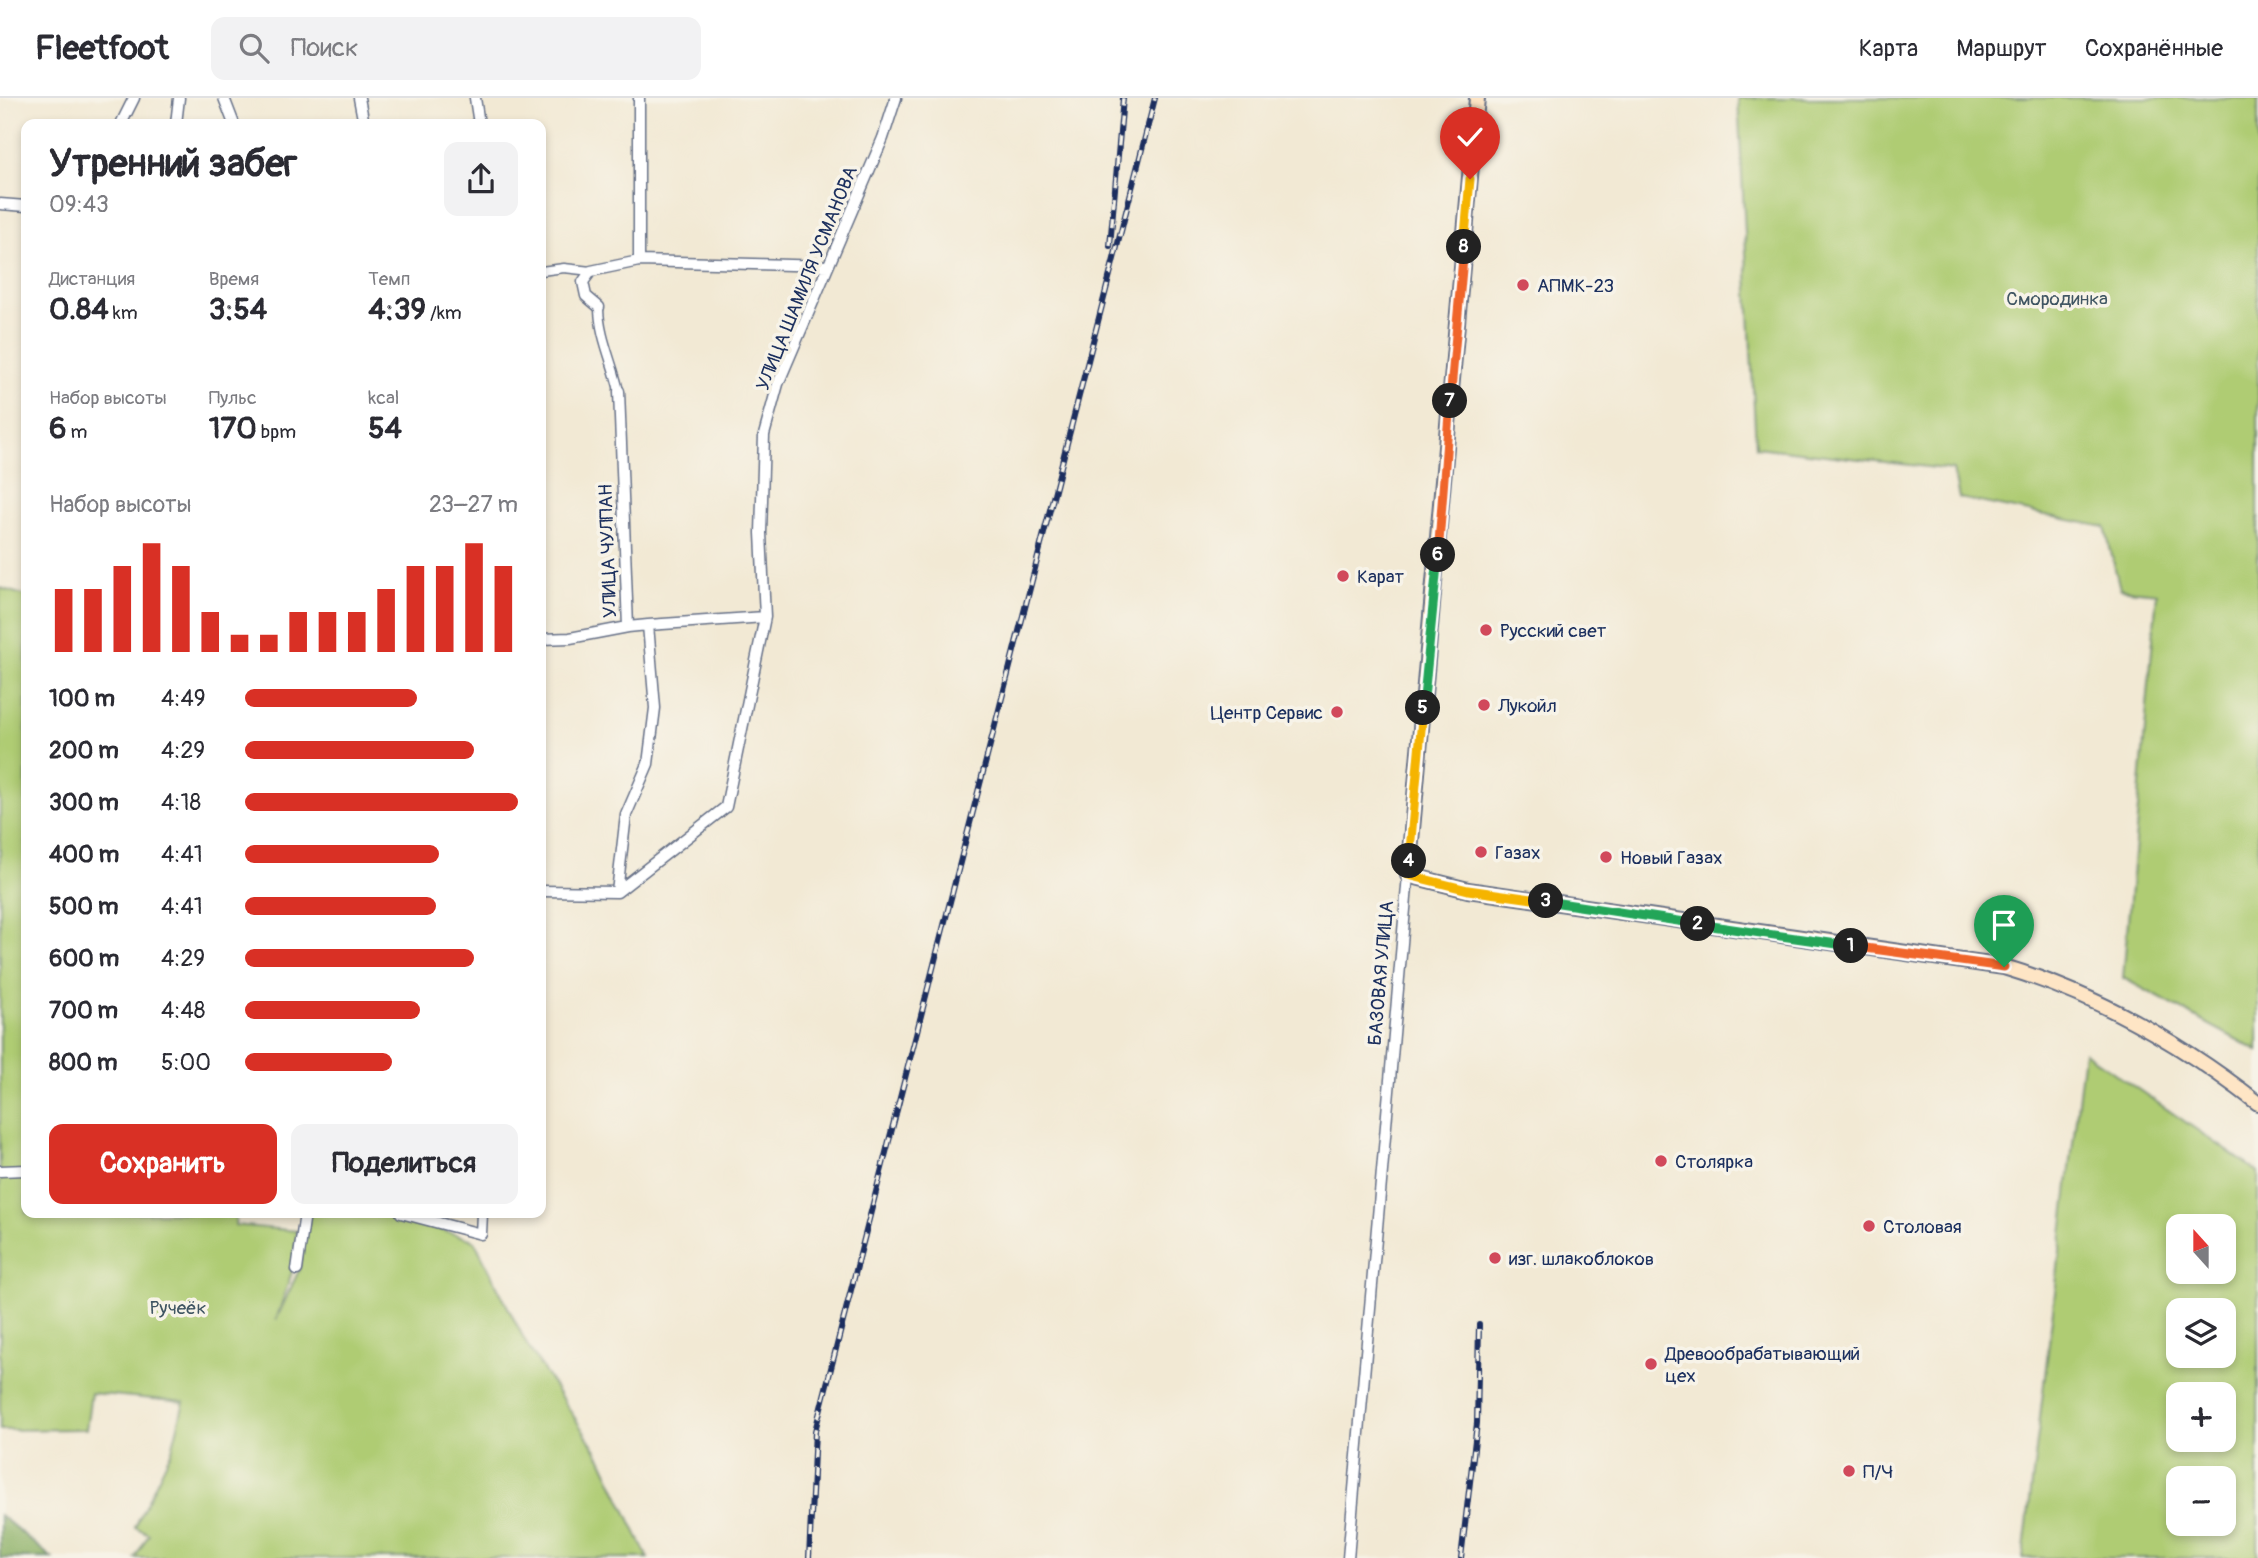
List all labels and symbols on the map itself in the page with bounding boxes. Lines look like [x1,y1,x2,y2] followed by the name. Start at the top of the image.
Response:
[1440,107,1500,179] pin
[751,163,863,394] street label: УЛИЦА ШАМИЛЯ УСМАНОВА
[1446,230,1482,264] pin: 8
[1537,274,1614,298] place label: АПМК-23
[1515,277,1531,293] marker: АПМК-23
[2006,287,2108,311] park label: Смородинка
[1432,384,1468,418] pin: 7
[594,484,622,618] street label: УЛИЦА ЧУЛПАН
[1420,538,1456,573] pin: 6
[1357,565,1405,589] place label: Карат
[1335,568,1351,584] marker: Карат
[1500,619,1607,643] place label: Русский свет
[1478,622,1494,638] marker: Русский свет
[1406,690,1440,726] pin: 5
[1497,694,1557,718] place label: Лукойл
[1476,697,1492,713] marker: Лукойл
[1211,701,1323,725] place label: Центр Сервис
[1329,704,1345,720] marker: Центр Сервис
[1495,841,1540,865] place label: Газах
[1392,844,1426,878] pin: 4
[1473,844,1489,860] marker: Газах
[1620,846,1722,870] place label: Новый Газах
[1598,849,1614,865] marker: Новый Газах
[1528,884,1564,918] pin: 3
[1974,895,2034,967] pin
[1363,900,1399,1047] street label: БАЗОВАЯ УЛИЦА
[1680,906,1716,942] pin: 2
[1834,928,1868,964] pin: 1
[1675,1150,1753,1174] place label: Столярка
[1653,1153,1669,1169] marker: Столярка
[2166,1214,2236,1284] north arrow
[1883,1215,1962,1239] place label: Столовая
[1861,1218,1877,1234] marker: Столовая
[1509,1247,1654,1271] place label: изг. шлакоблоков
[1487,1250,1503,1266] marker: изг. шлакоблоков
[150,1296,206,1320] park label: Ручеёк
[1664,1342,1860,1388] place label: Древообрабатывающий цех
[1643,1356,1659,1372] marker: Древообрабатывающий цех
[1863,1460,1893,1484] place label: П/Ч
[1841,1463,1857,1479] marker: П/Ч

